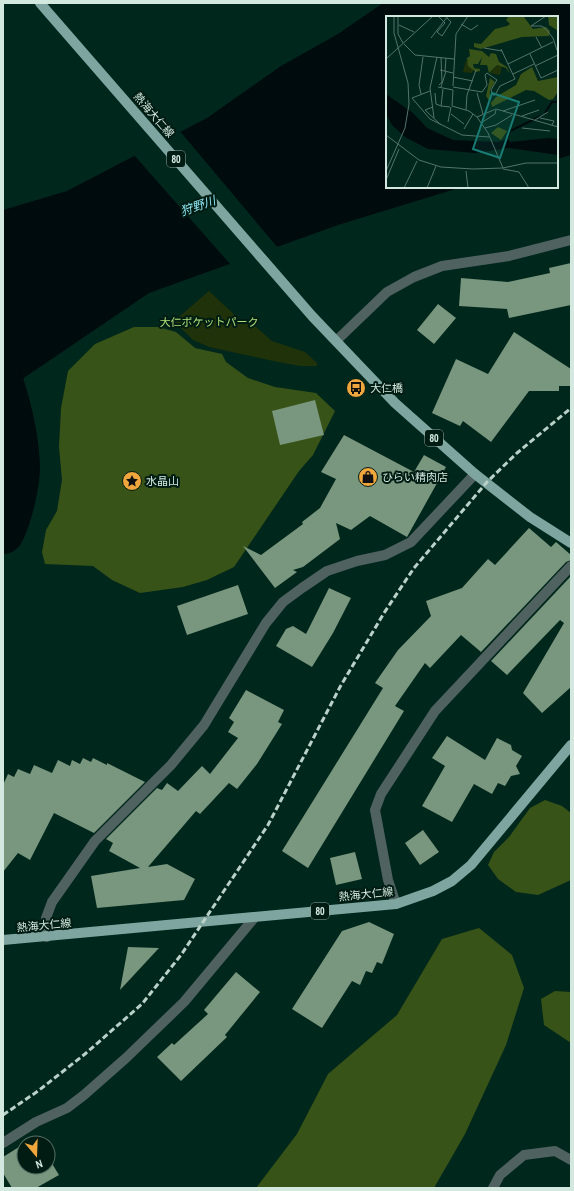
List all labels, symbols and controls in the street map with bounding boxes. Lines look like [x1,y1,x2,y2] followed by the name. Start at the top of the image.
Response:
[386,16,558,188] inset map
[131,90,177,140] street label: 熱海大仁線
[167,151,185,167] road number: 80
[178,192,220,219] water label: 狩野川
[160,315,259,329] park label: 大仁ポケットパーク
[345,377,367,399] bus stop icon: 大仁橋
[370,381,403,395] place label: 大仁橋
[425,430,443,446] road number: 80
[357,466,379,488] shop icon: ひらい精肉店
[121,470,143,492] place icon: 水晶山
[382,470,448,484] place label: ひらい精肉店
[146,474,179,488] place label: 水晶山
[338,884,394,904] street label: 熱海大仁線
[311,903,329,919] road number: 80
[16,916,72,934] street label: 熱海大仁線
[16,1135,56,1175] north arrow
[34,1157,45,1172] text: N

